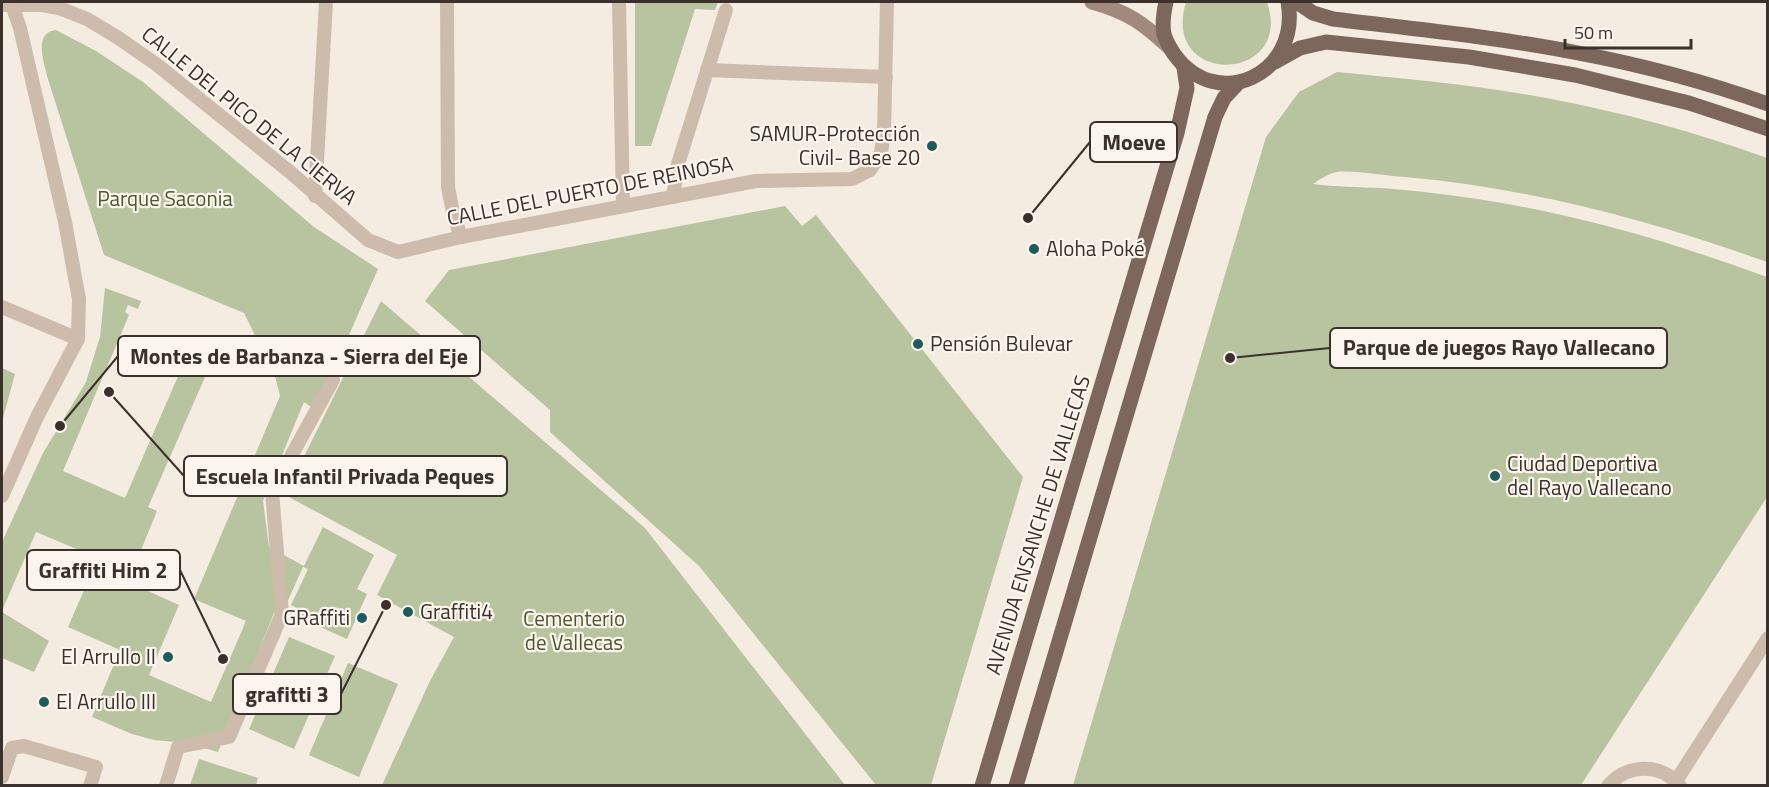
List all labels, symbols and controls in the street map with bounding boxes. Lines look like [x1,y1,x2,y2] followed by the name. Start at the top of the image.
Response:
[1565,12,1691,50] scale bar
[135,18,365,213] street label: CALLE DEL PICO DE LA CIERVA
[1574,19,1613,46] text: 50 m
[750,117,920,173] place label: SAMUR-Protección Civil- Base 20
[1090,122,1177,162] callout: Moeve
[1102,125,1166,159] text: Moeve
[925,139,939,153] marker: SAMUR-Protección Civil- Base 20
[444,146,736,233] street label: CALLE DEL PUERTO DE REINOSA
[97,182,233,214] park label: Parque Saconia
[1046,232,1145,264] place label: Aloha Poké
[1027,242,1041,256] marker: Aloha Poké
[930,327,1073,359] place label: Pensión Bulevar
[1330,328,1667,368] callout: Parque de juegos Rayo Vallecano
[1343,330,1655,364] text: Parque de juegos Rayo Vallecano
[118,336,480,376] callout: Montes de Barbanza - Sierra del Eje
[911,337,925,351] marker: Pensión Bulevar
[130,339,468,373] text: Montes de Barbanza - Sierra del Eje
[976,371,1098,678] street label: AVENIDA ENSANCHE DE VALLECAS
[1507,447,1672,503] place label: Ciudad Deportiva del Rayo Vallecano
[184,456,507,496] callout: Escuela Infantil Privada Peques
[196,459,494,493] text: Escuela Infantil Privada Peques
[1488,469,1502,483] marker: Ciudad Deportiva del Rayo Vallecano
[27,550,180,590] callout: Graffiti Him 2
[39,553,167,587] text: Graffiti Him 2
[420,595,493,627] place label: Graffiti4
[283,601,350,633] place label: GRaffiti
[523,602,625,658] park label: Cementerio de Vallecas
[401,605,415,619] marker: Graffiti4
[355,611,369,625] marker: GRaffiti
[61,640,156,672] place label: El Arrullo II
[161,650,175,664] marker: El Arrullo II
[233,674,341,714] callout: grafitti 3
[245,677,329,711] text: grafitti 3
[56,685,156,717] place label: El Arrullo III
[37,695,51,709] marker: El Arrullo III

